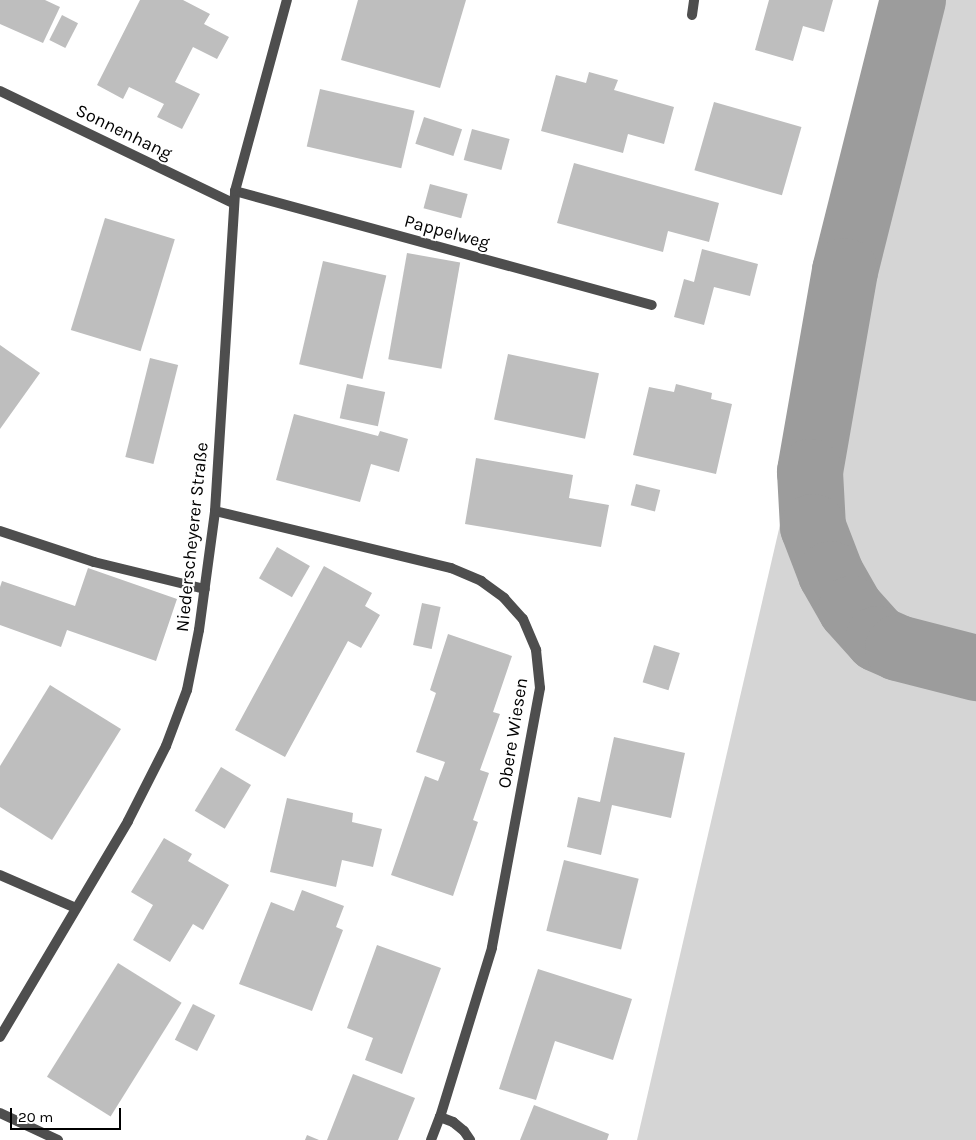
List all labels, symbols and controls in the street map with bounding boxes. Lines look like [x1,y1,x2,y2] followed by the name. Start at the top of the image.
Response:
[72,99,176,165] street label: Sonnenhang
[402,210,492,254] street label: Pappelweg
[171,441,213,633] street label: Niederscheyerer Straße
[494,676,532,790] street label: Obere Wiesen
[12,1098,124,1130] scale bar
[18,1108,53,1126] text: 20 m

